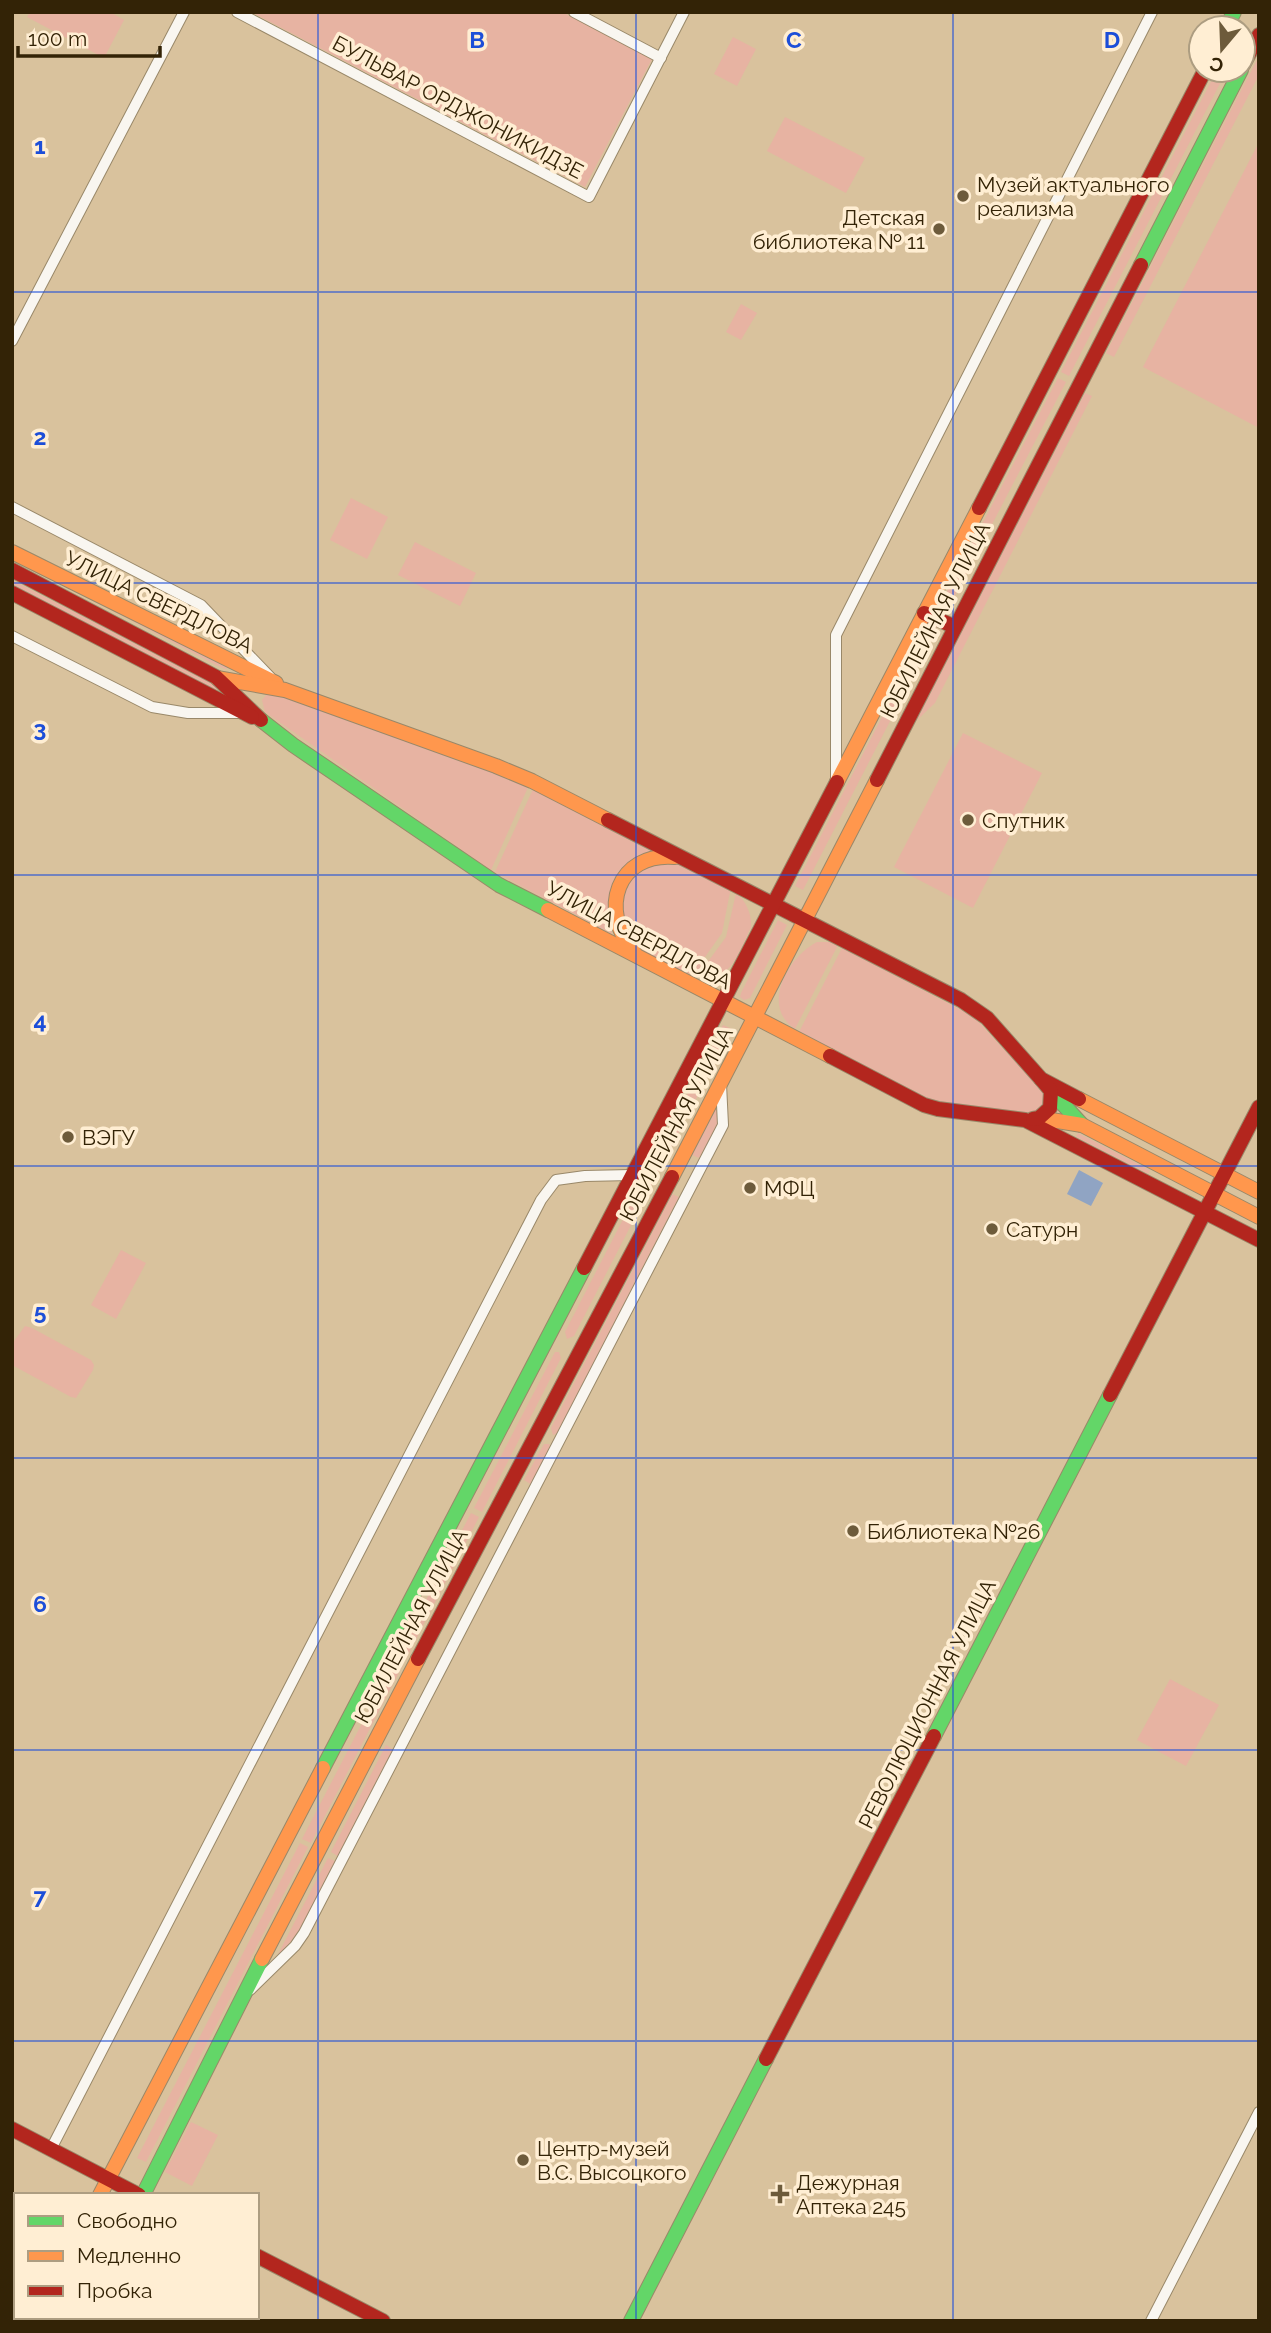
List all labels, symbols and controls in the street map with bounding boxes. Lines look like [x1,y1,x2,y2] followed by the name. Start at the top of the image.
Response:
[18,14,159,58] scale bar
[1187,14,1257,84] north arrow
[28,26,87,51] text: 100 m
[469,26,485,53] text: B
[786,26,802,53] text: C
[1104,26,1120,53] text: D
[328,30,588,184] street label: БУЛЬВАР ОРДЖОНИКИДЗЕ
[1207,53,1226,78] text: С
[34,132,46,159] text: 1
[977,172,1169,221] place label: Музей актуального реализма
[955,188,971,204] marker: Музей актуального реализма
[753,205,925,254] place label: Детская библиотека № 11
[931,221,947,237] marker: Детская библиотека № 11
[34,423,46,450] text: 2
[875,518,995,722] street label: ЮБИЛЕЙНАЯ УЛИЦА
[61,546,257,658] street label: УЛИЦА СВЕРДЛОВА
[34,715,46,742] text: 3
[982,808,1065,833] place label: Спутник
[960,812,976,828] marker: Спутник
[542,876,736,994] street label: УЛИЦА СВЕРДЛОВА
[33,1007,47,1034] text: 4
[614,1023,738,1225] street label: ЮБИЛЕЙНАЯ УЛИЦА
[82,1125,136,1150] place label: ВЭГУ
[60,1129,76,1145] marker: ВЭГУ
[764,1176,815,1201] place label: МФЦ
[742,1180,758,1196] marker: МФЦ
[1006,1217,1078,1242] place label: Сатурн
[984,1221,1000,1237] marker: Сатурн
[34,1298,47,1325] text: 5
[867,1519,1040,1544] place label: Библиотека №26
[845,1523,861,1539] marker: Библиотека №26
[349,1525,473,1727] street label: ЮБИЛЕЙНАЯ УЛИЦА
[853,1575,1001,1833] street label: РЕВОЛЮЦИОННАЯ УЛИЦА
[33,1590,47,1617] text: 6
[34,1882,47,1909] text: 7
[537,2136,687,2185] place label: Центр-музей В.С. Высоцкого
[515,2152,531,2168] marker: Центр-музей В.С. Высоцкого
[796,2170,906,2219] place label: Дежурная Аптека 245
[770,2184,790,2204] marker: Дежурная Аптека 245
[14,2193,259,2319] legend
[77,2208,177,2233] text: Свободно
[77,2243,181,2268] text: Медленно
[77,2278,153,2303] text: Пробка

